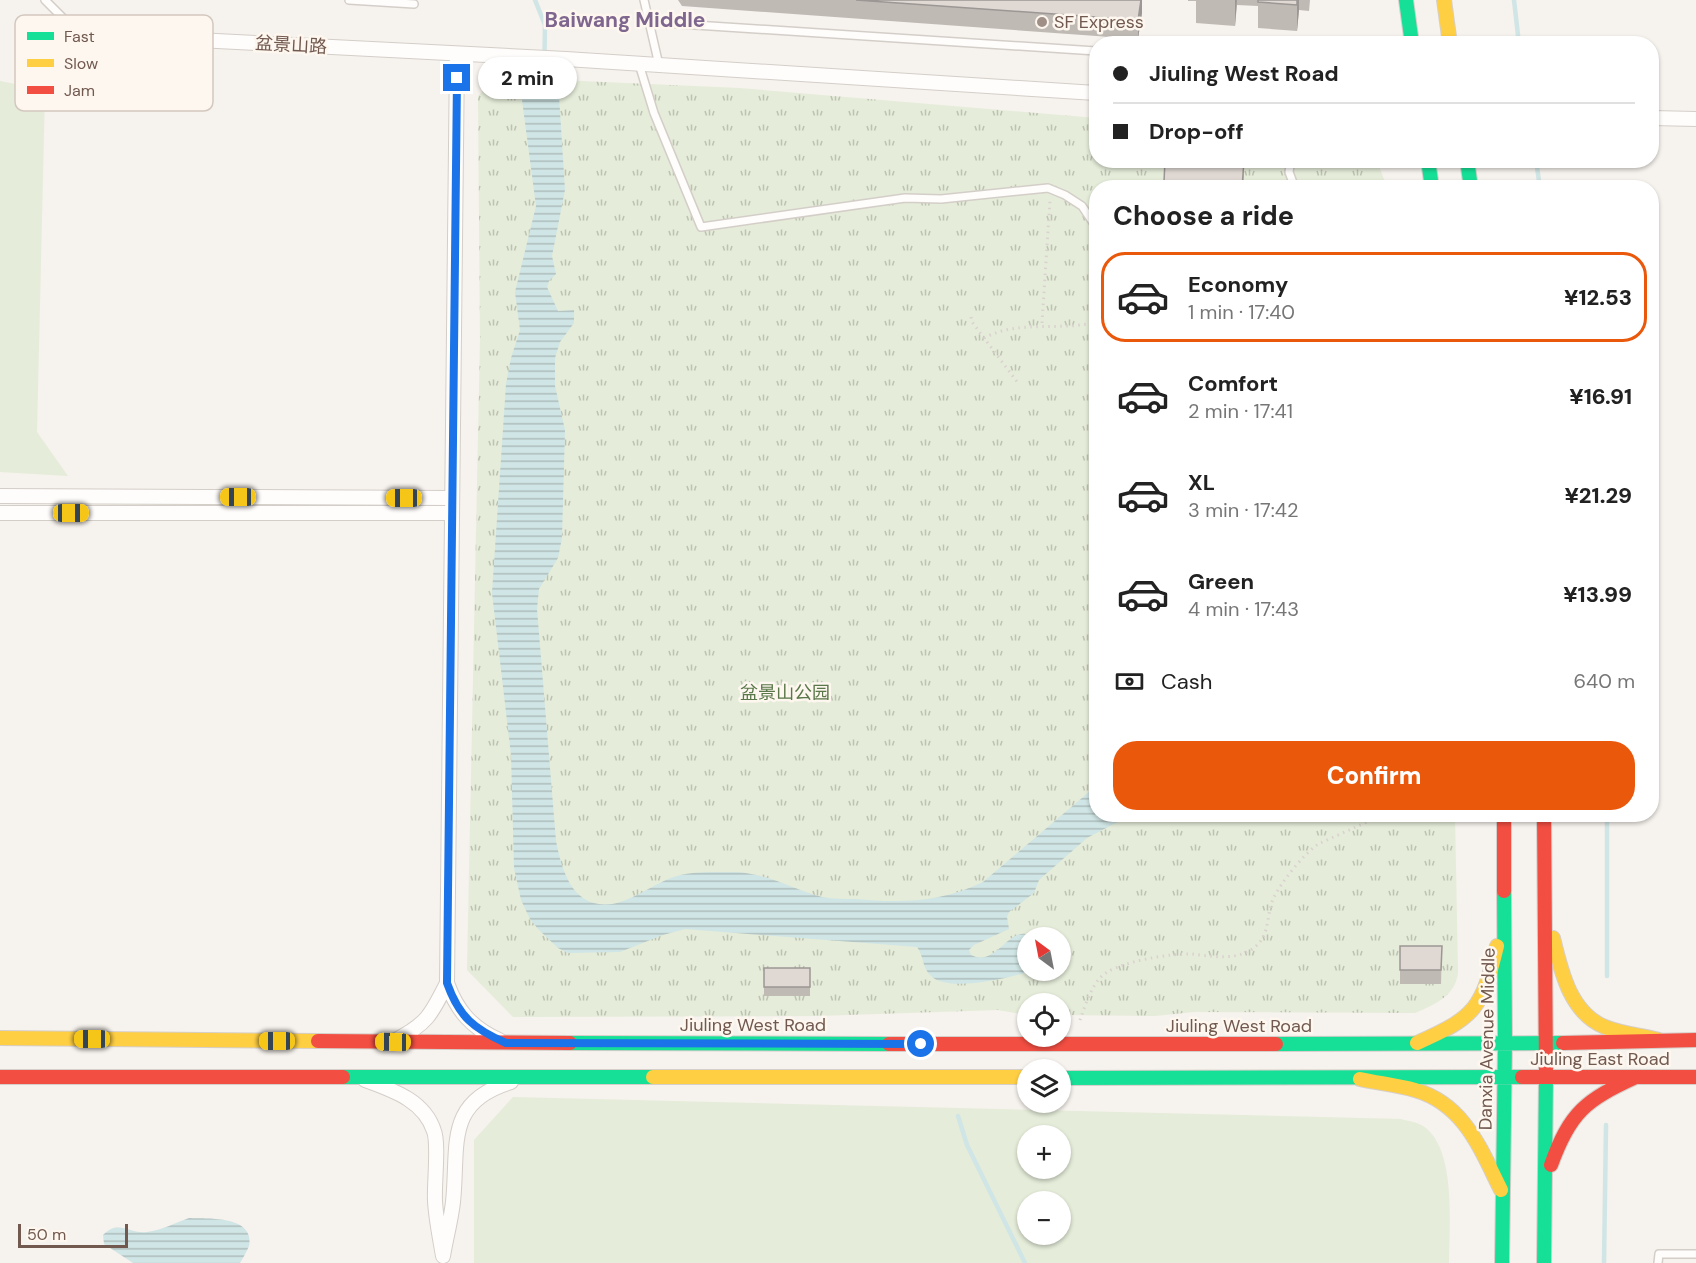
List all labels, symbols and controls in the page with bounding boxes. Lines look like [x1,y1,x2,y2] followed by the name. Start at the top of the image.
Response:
[545,6,705,34] district label: Baiwang Middle
[1054,10,1144,34] place label: SF Express
[15,15,213,111] legend
[1035,15,1049,29] marker: SF Express
[64,26,95,47] text: Fast
[254,31,328,59] street label: 盆景山路
[64,53,98,74] text: Slow
[478,57,577,99] callout: 2 min
[1149,59,1339,88] text: Jiuling West Road
[443,64,470,91] route end
[501,65,554,91] text: 2 min
[64,80,95,101] text: Jam
[1149,117,1244,146] text: Drop-off
[1113,198,1294,233] text: Choose a ride
[1116,270,1170,324] icon: car
[1188,270,1288,299] text: Economy
[1564,283,1632,312] text: ¥12.53
[1188,299,1295,325] text: 1 min · 17:40
[1116,369,1170,423] icon: car
[1188,369,1278,398] text: Comfort
[1569,382,1632,411] text: ¥16.91
[1188,398,1293,424] text: 2 min · 17:41
[1116,468,1170,522] icon: car
[1188,468,1215,497] text: XL
[1564,481,1632,510] text: ¥21.29
[220,488,256,506] car
[386,489,422,507] car
[1188,497,1298,523] text: 3 min · 17:42
[53,504,89,522] car
[1116,567,1170,621] icon: car
[1188,567,1254,596] text: Green
[1563,580,1632,609] text: ¥13.99
[1188,596,1299,622] text: 4 min · 17:43
[1113,665,1146,698] icon: cash
[1161,667,1212,696] text: Cash
[1573,668,1635,694] text: 640 m
[740,681,830,705] park label: 盆景山公园
[1113,741,1635,810] button: Confirm
[1017,927,1071,981] north arrow
[1017,927,1071,1245] map controls
[1473,948,1501,1130] street label: Danxia Avenue Middle
[1017,993,1071,1047] button: locate
[680,1013,826,1037] street label: Jiuling West Road
[1166,1014,1312,1038] street label: Jiuling West Road
[74,1030,110,1048] car
[907,1030,934,1057] route start
[259,1032,295,1050] car
[375,1033,411,1051] car
[1530,1047,1670,1071] street label: Jiuling East Road
[1017,1059,1071,1113] button: layers
[1017,1125,1071,1179] button: +
[1017,1191,1071,1245] button: −
[18,1221,128,1248] scale bar
[27,1224,66,1245] text: 50 m

